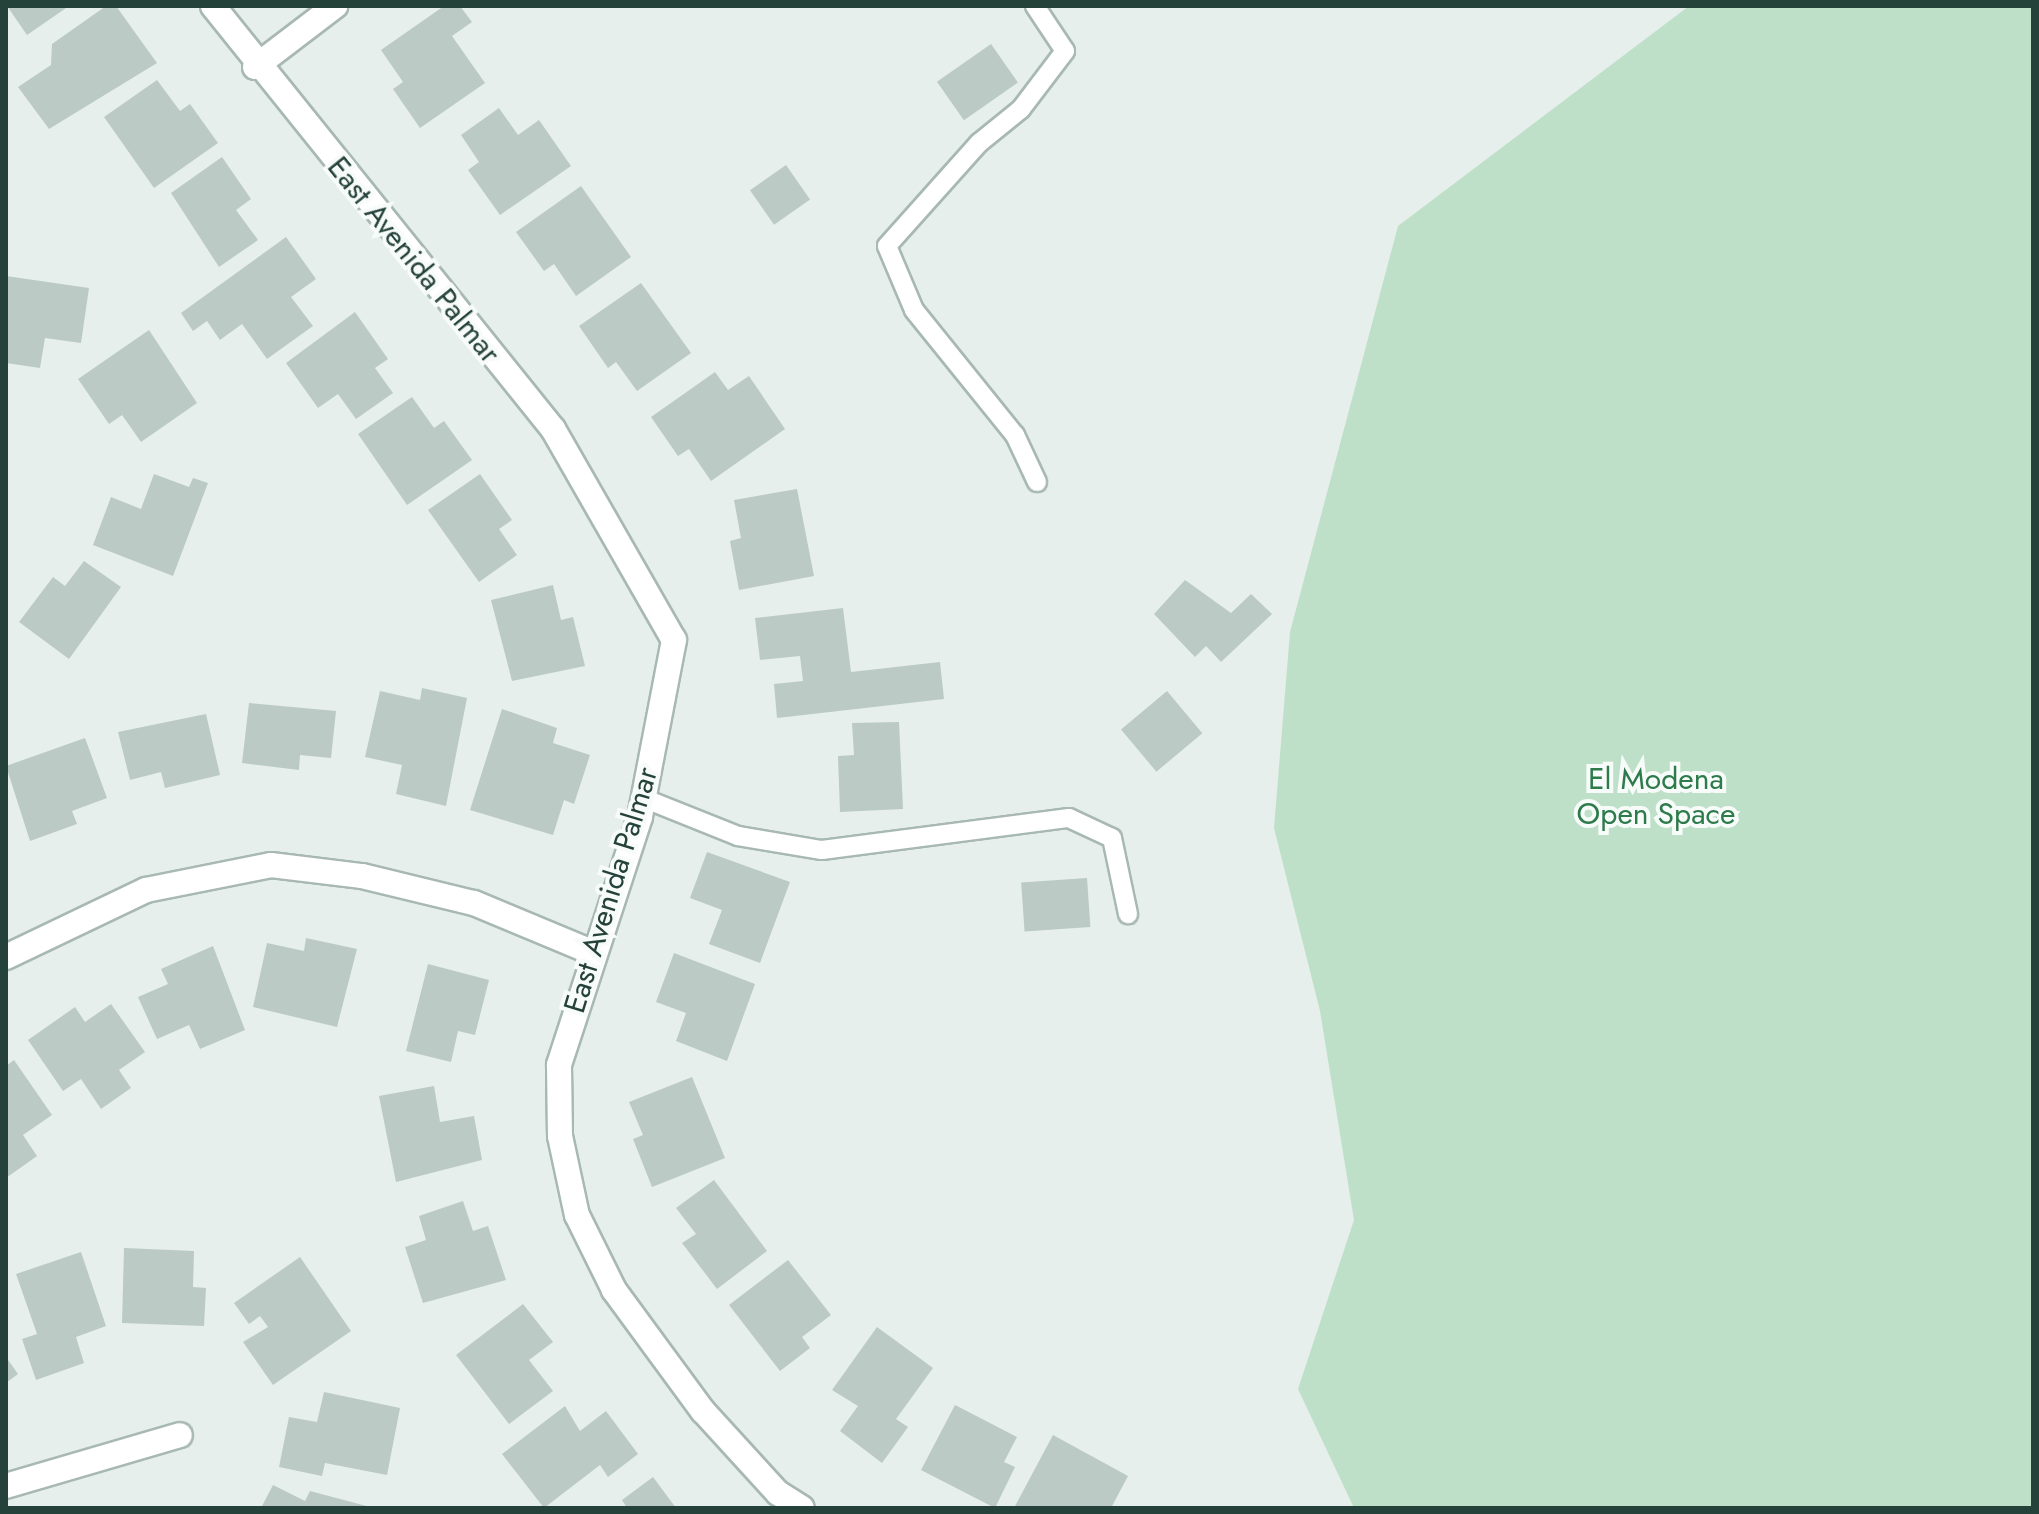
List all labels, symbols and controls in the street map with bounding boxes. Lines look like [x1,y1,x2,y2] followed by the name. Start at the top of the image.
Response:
[320,150,508,370] street label: East Avenida Palmar
[1577,761,1735,832] park label: El Modena Open Space
[557,763,665,1017] street label: East Avenida Palmar

